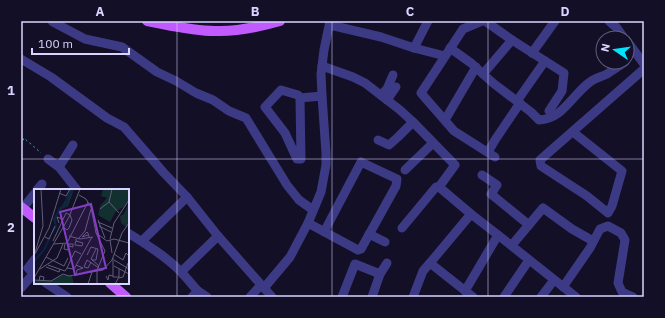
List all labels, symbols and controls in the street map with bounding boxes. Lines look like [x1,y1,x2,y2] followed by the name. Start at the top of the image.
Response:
[96,3,105,20] text: A
[251,3,260,20] text: B
[406,3,415,20] text: C
[560,3,570,20] text: D
[32,30,129,56] scale bar
[595,30,635,70] north arrow
[38,36,73,51] text: 100 m
[598,42,613,53] text: N
[7,82,15,99] text: 1
[34,189,129,284] inset map
[7,219,15,236] text: 2

